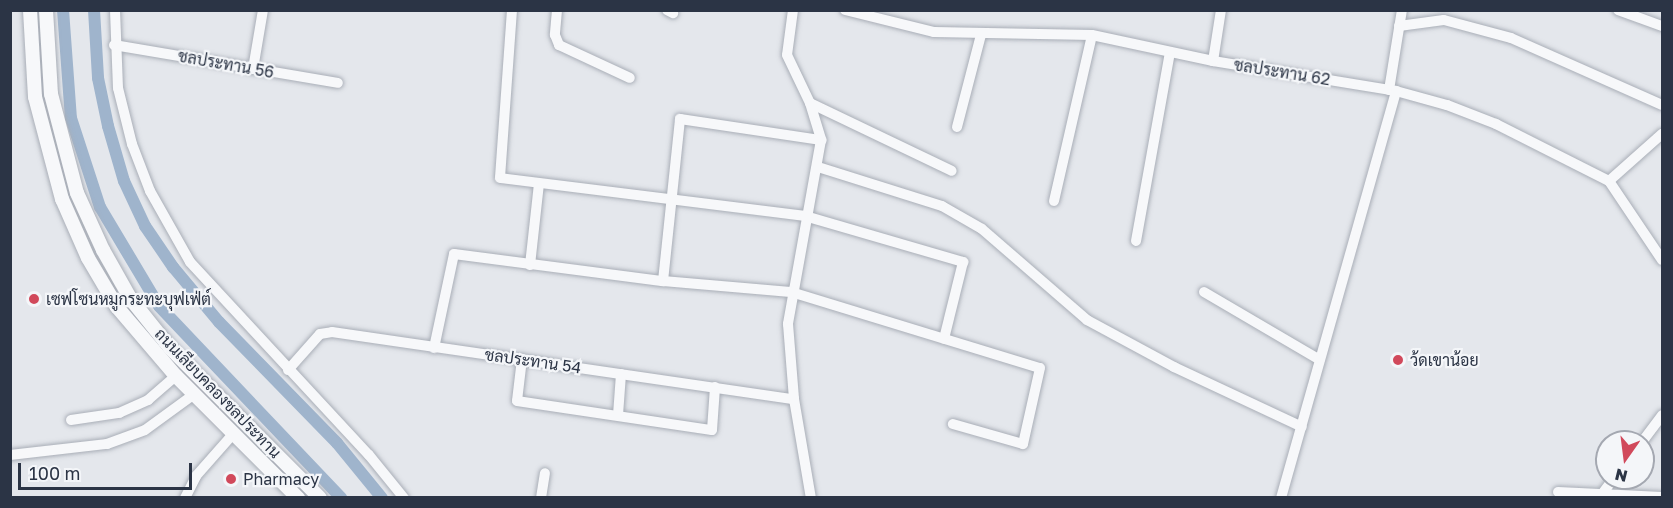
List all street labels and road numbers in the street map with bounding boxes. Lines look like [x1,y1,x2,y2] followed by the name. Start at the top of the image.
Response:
[176,46,276,82] street label: ชลประทาน 56
[1233,55,1331,89] street label: ชลประทาน 62
[151,324,285,462] street label: ถนนเลียบคลองชลประทาน
[484,345,582,377] street label: ชลประทาน 54

